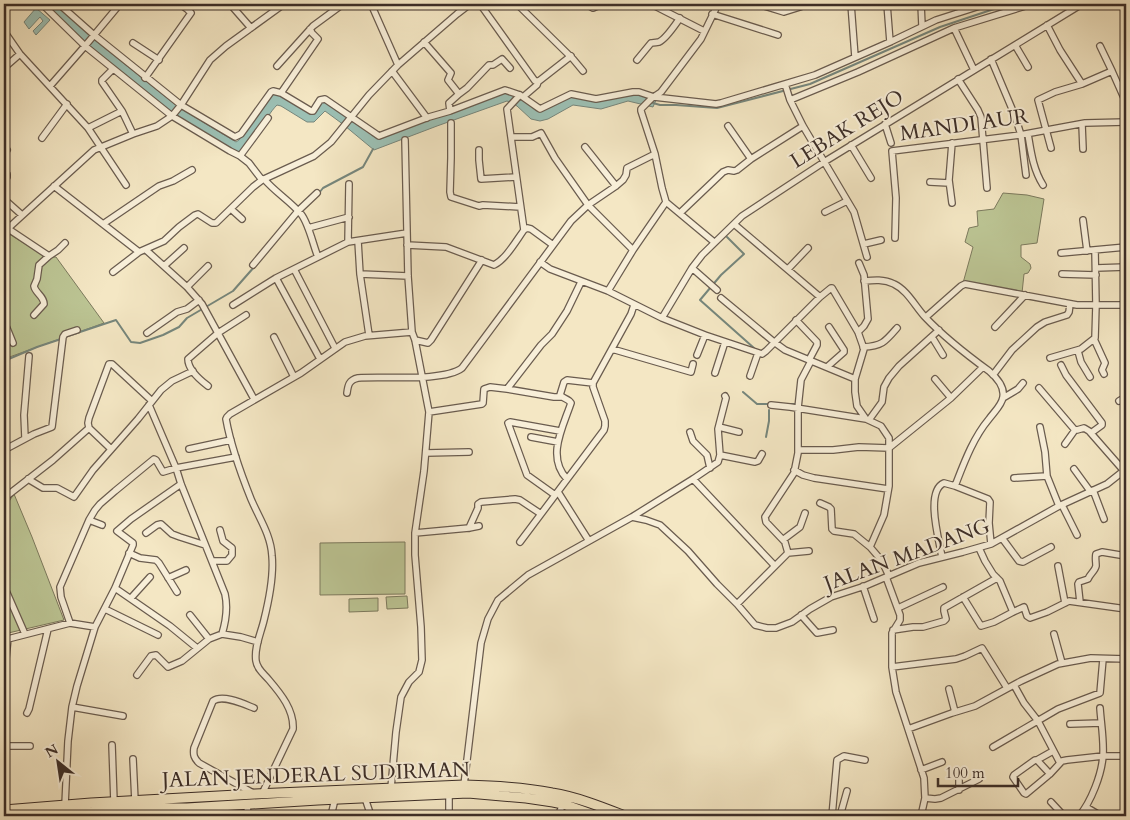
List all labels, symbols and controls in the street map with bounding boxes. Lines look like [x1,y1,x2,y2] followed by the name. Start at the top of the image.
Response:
[785,83,909,175] street label: LEBAK REJO
[898,102,1030,148] street label: MANDI AUR
[817,511,994,599] street label: JALAN MADANG
[32,738,82,788] north arrow
[42,740,62,762] text: N
[159,755,471,795] street label: JALAN JENDERAL SUDIRMAN
[938,755,1018,787] scale bar
[945,763,985,783] text: 100 m

